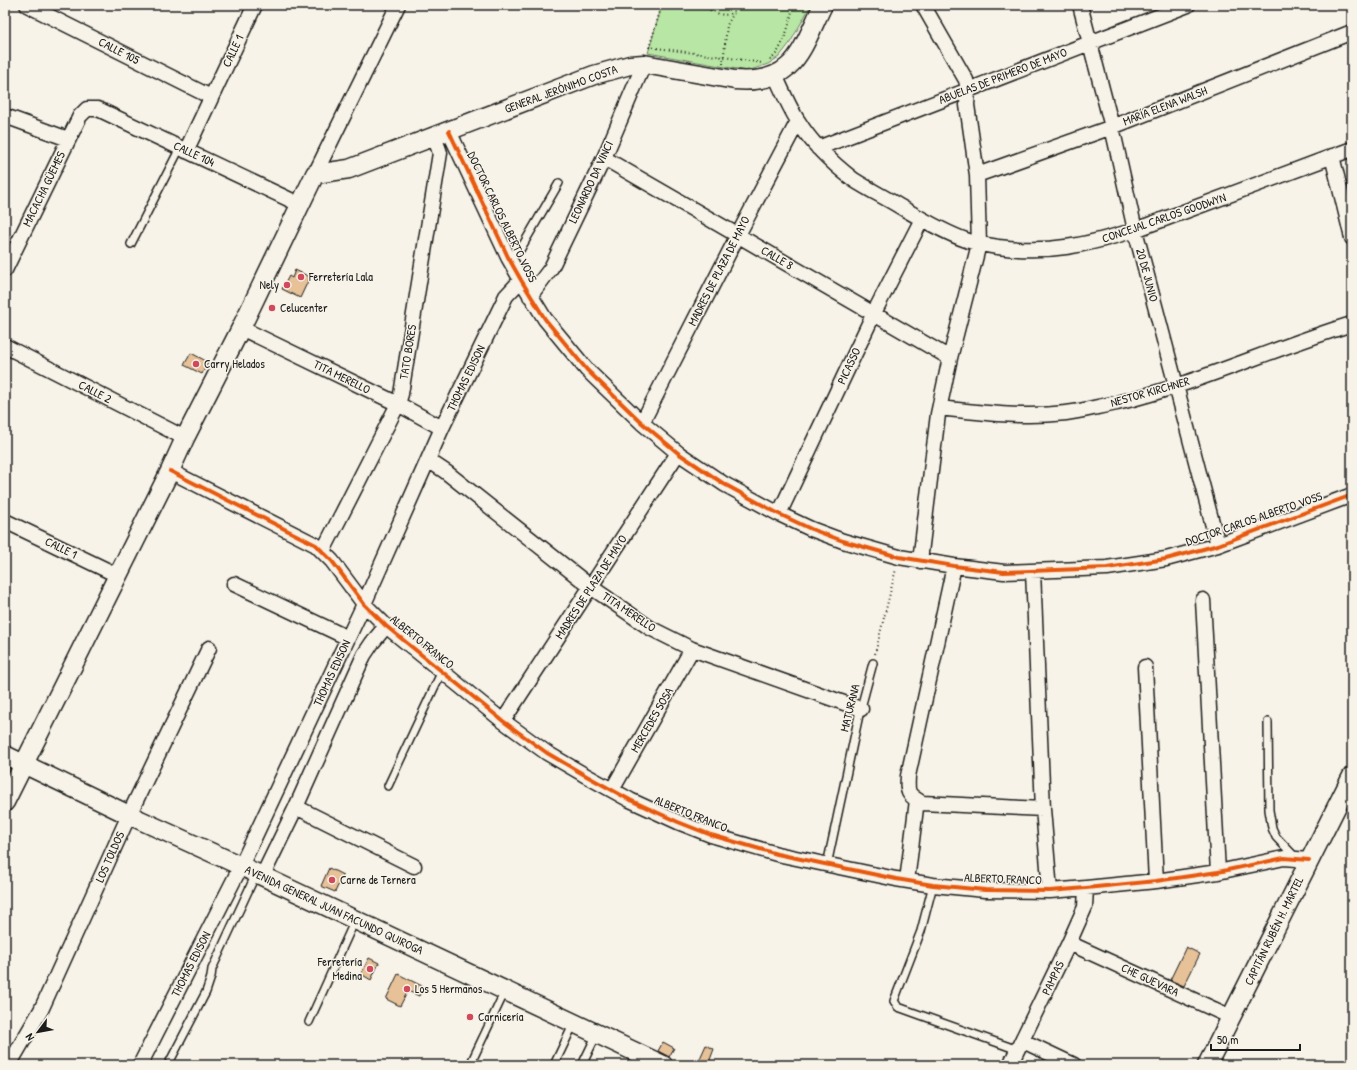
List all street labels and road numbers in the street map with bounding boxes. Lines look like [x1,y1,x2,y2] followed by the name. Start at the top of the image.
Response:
[218,32,247,70] street label: CALLE 1
[96,33,143,68] street label: CALLE 105
[936,43,1070,108] street label: ABUELAS DE PRIMERO DE MAYO
[502,60,620,117] street label: GENERAL JERÓNIMO COSTA
[1120,82,1210,129] street label: MARÍA ELENA WALSH
[171,137,218,171] street label: CALLE 104
[564,138,617,226] street label: LEONARDO DA VINCI
[18,148,69,229] street label: MACACHA GÜEMES
[463,149,542,285] street label: DOCTOR CARLOS ALBERTO VOSS
[1100,188,1228,247] street label: CONCEJAL CARLOS GOODWYN
[684,213,754,329] street label: MADRES DE PLAZA DE MAYO
[758,242,796,274] street label: CALLE 8
[1132,246,1163,304] street label: 20 DE JUNIO
[395,323,420,381] street label: TATO BORES
[442,342,489,414] street label: THOMAS EDISON
[833,344,865,387] street label: PICASSO
[311,355,374,398] street label: TITA MERELLO
[1108,372,1192,411] street label: NESTOR KIRCHNER
[76,376,115,407] street label: CALLE 2
[1183,487,1325,550] street label: DOCTOR CARLOS ALBERTO VOSS
[550,531,631,642] street label: MADRES DE PLAZA DE MAYO
[42,533,80,563] street label: CALLE 1
[599,587,660,636] street label: TITA MERELLO
[387,611,458,673] street label: ALBERTO FRANCO
[309,637,354,709] street label: THOMAS EDISON
[835,682,864,734] street label: MATURANA
[626,684,677,755] street label: MERCEDES SOSA
[652,791,731,836] street label: ALBERTO FRANCO
[91,828,128,885] street label: LOS TOLDOS
[242,861,426,958] street label: AVENIDA GENERAL JUAN FACUNDO QUIROGA
[964,869,1042,888] street label: ALBERTO FRANCO
[1240,873,1308,988] street label: CAPITÁN RUBÉN H. MARTEL
[167,928,214,1000] street label: THOMAS EDISON
[1037,957,1068,998] street label: PAMPAS
[1119,959,1182,1000] street label: CHE GUEVARA

